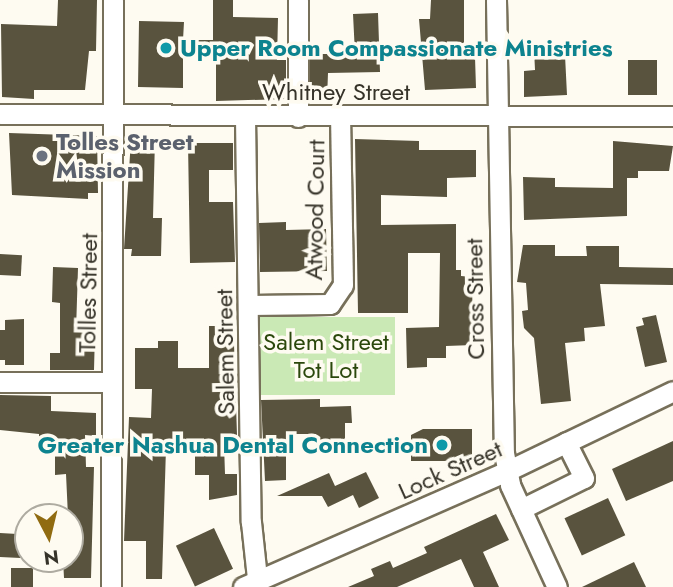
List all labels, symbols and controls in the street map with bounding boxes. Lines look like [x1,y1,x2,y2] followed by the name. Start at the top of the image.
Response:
[180,34,613,62] place label: Upper Room Compassionate Ministries
[158,40,174,56] marker: Upper Room Compassionate Ministries
[262,78,410,106] street label: Whitney Street
[56,128,193,184] place label: Tolles Street Mission
[299,139,331,281] street label: Atwood Court
[34,148,50,164] marker: Tolles Street Mission
[73,233,103,353] street label: Tolles Street
[460,238,490,360] street label: Cross Street
[210,289,240,415] street label: Salem Street
[263,328,389,384] park label: Salem Street Tot Lot
[37,431,428,459] place label: Greater Nashua Dental Connection
[394,434,506,506] street label: Lock Street
[434,437,450,453] marker: Greater Nashua Dental Connection
[14,503,84,573] north arrow
[42,543,61,572] text: N

